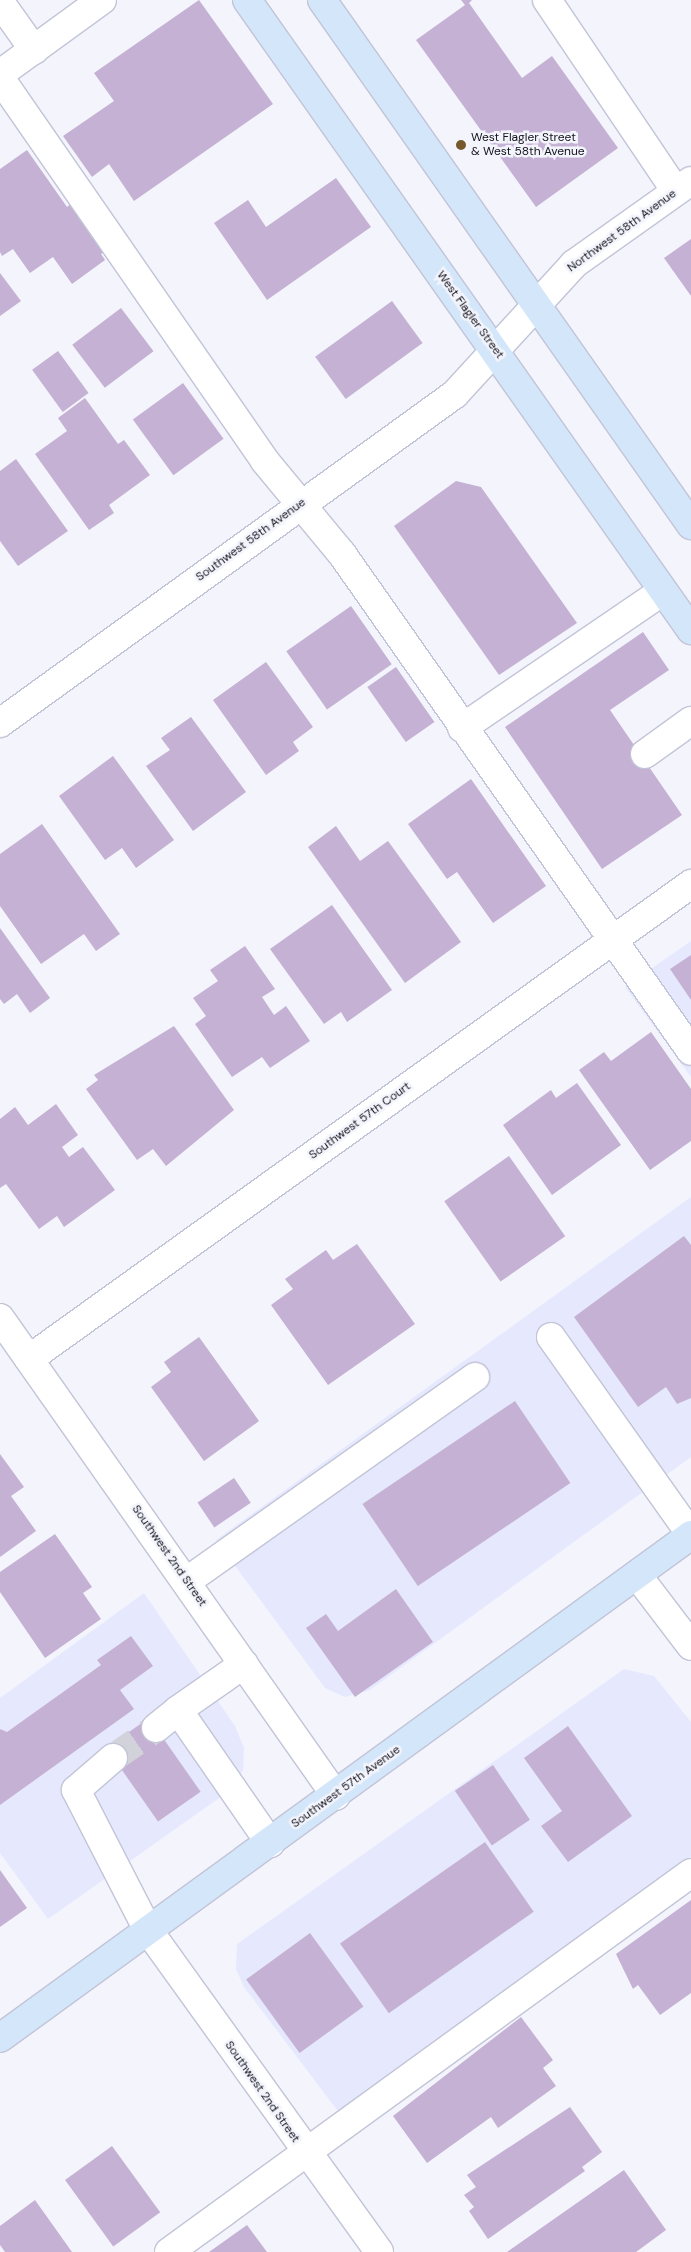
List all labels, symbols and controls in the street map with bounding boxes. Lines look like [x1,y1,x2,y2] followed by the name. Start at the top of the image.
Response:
[471,131,585,159] place label: West Flagler Street & West 58th Avenue
[455,139,467,151] marker: West Flagler Street & West 58th Avenue
[565,187,679,275] street label: Northwest 58th Avenue
[433,268,507,362] street label: West Flagler Street
[193,495,309,585] street label: Southwest 58th Avenue
[306,1079,414,1163] street label: Southwest 57th Court
[129,1503,209,1609] street label: Southwest 2nd Street
[289,1743,403,1831] street label: Southwest 57th Avenue
[222,2039,302,2145] street label: Southwest 2nd Street

